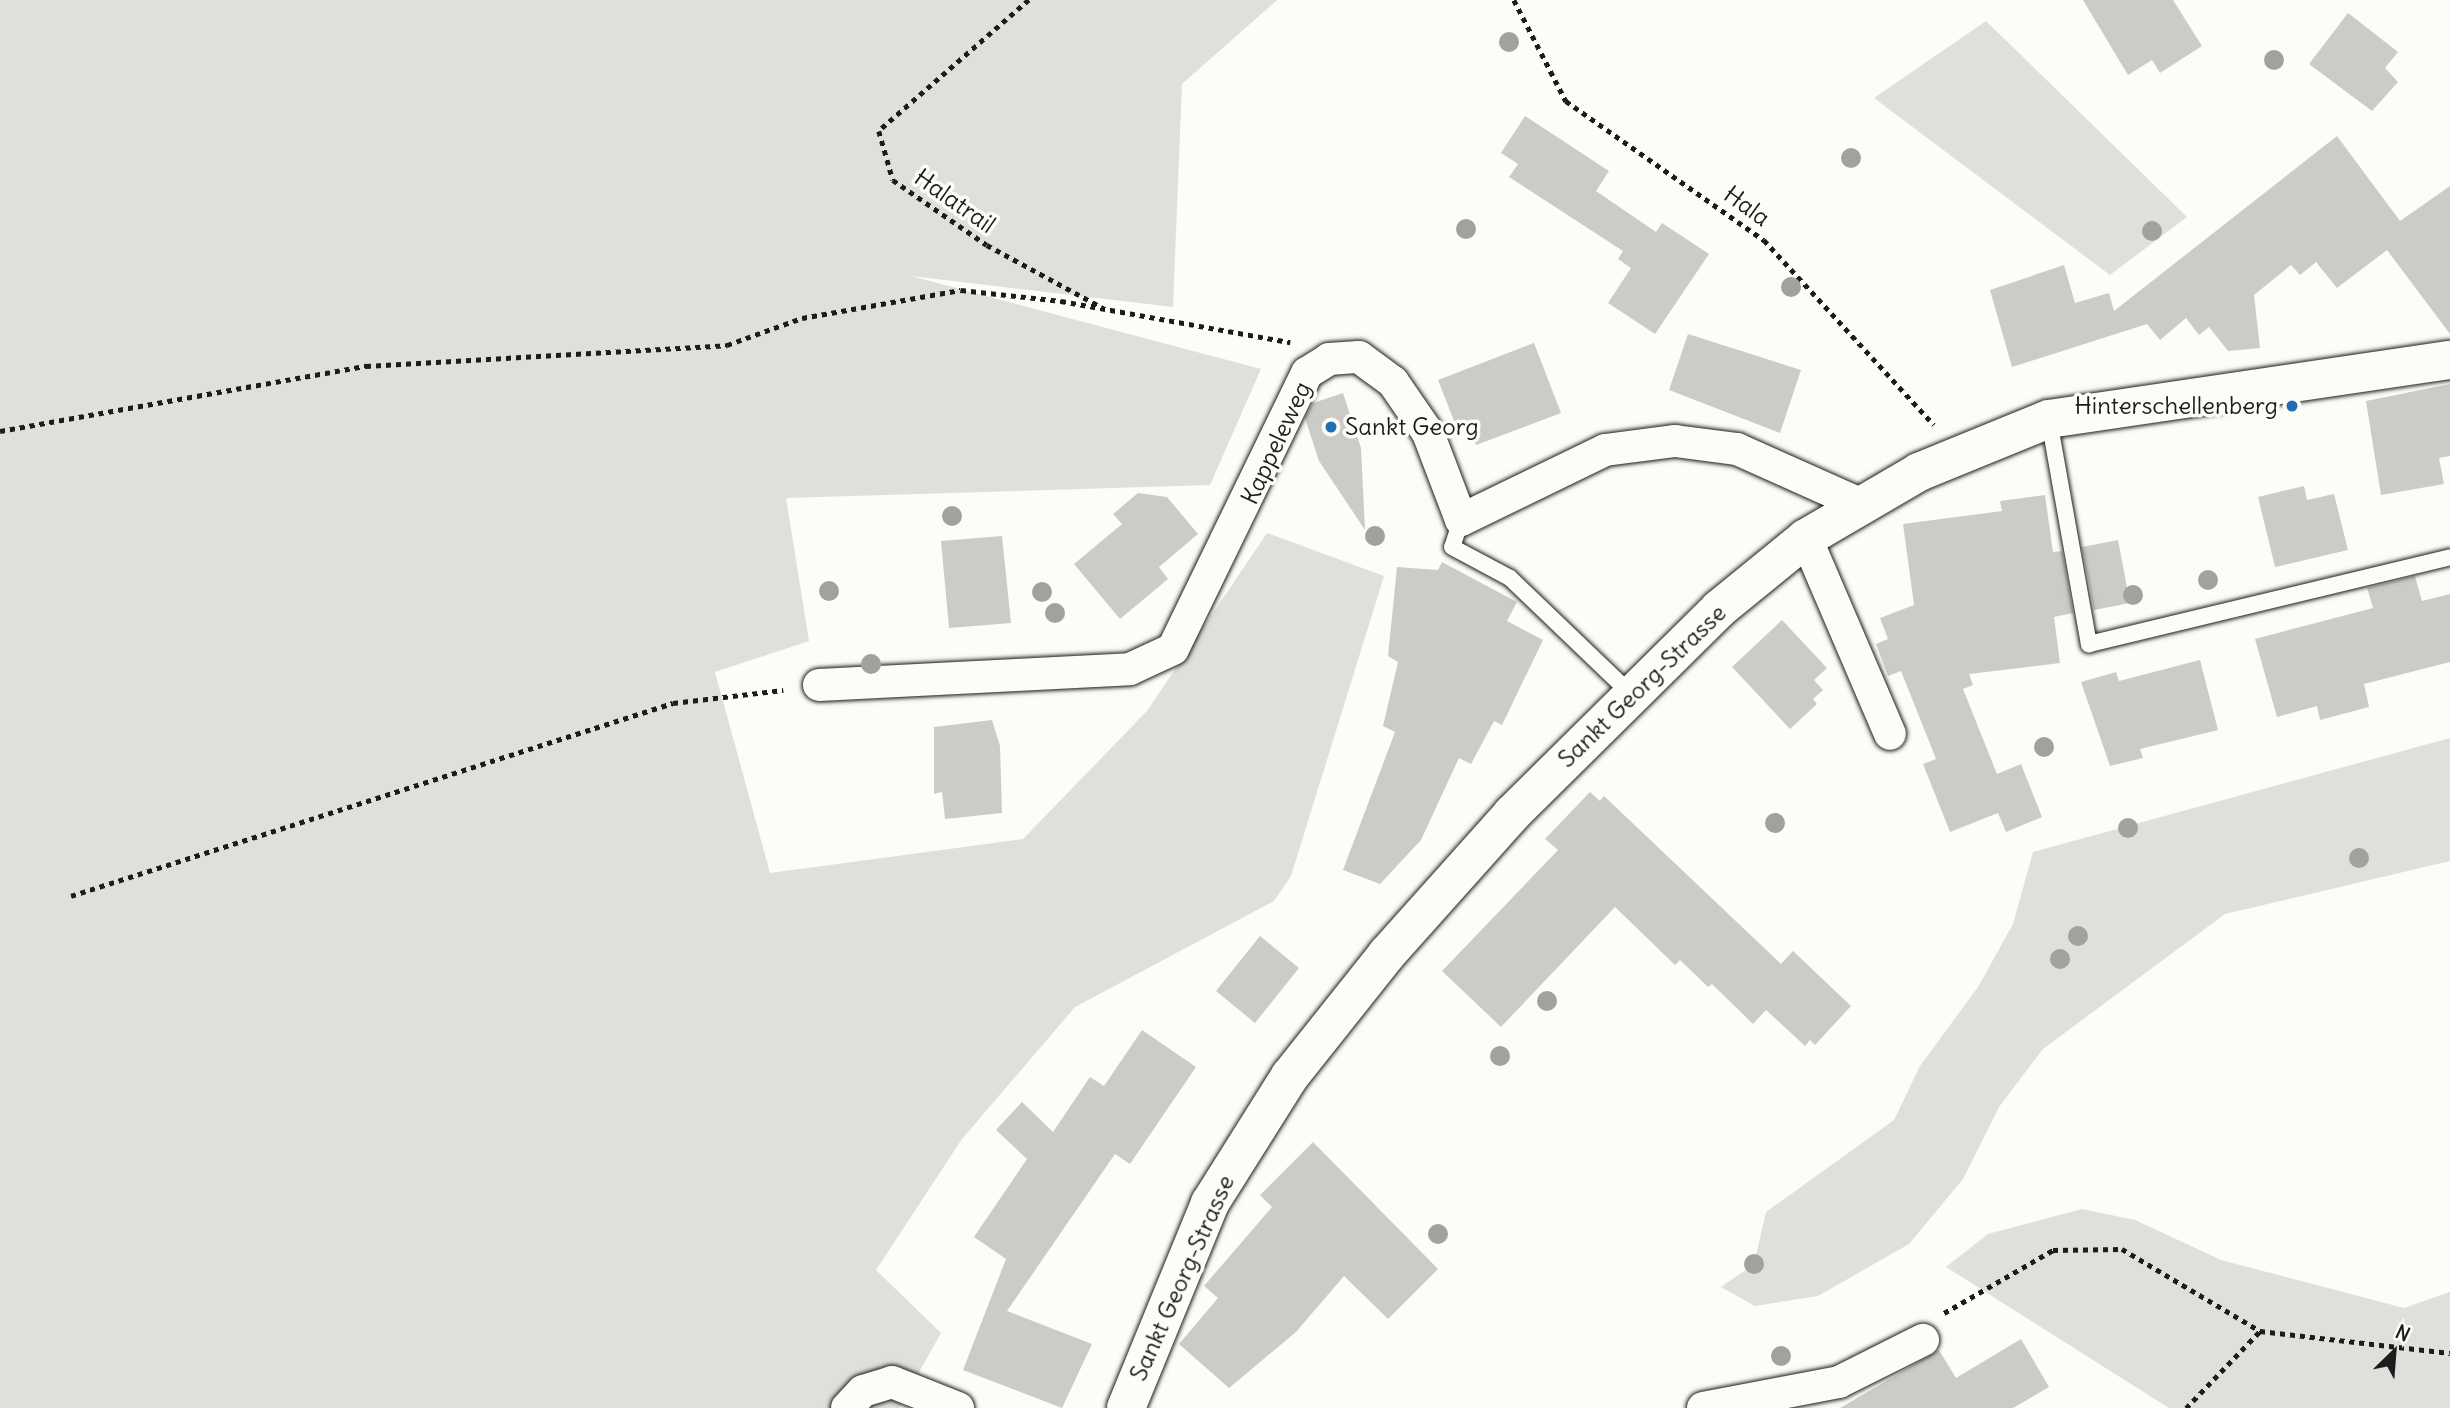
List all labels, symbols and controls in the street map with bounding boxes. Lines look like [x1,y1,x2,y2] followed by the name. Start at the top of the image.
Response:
[909,163,1001,239] street label: Halatrail
[1718,180,1776,232] street label: Hala
[1235,377,1317,509] street label: Kappeleweg
[2075,392,2278,420] place label: Hinterschellenberg
[2284,398,2300,414] marker: Hinterschellenberg
[1345,413,1479,441] place label: Sankt Georg
[1323,419,1339,435] marker: Sankt Georg
[1552,598,1732,774] street label: Sankt Georg-Strasse
[1124,1171,1240,1385] street label: Sankt Georg-Strasse
[2359,1317,2429,1387] north arrow
[2392,1319,2414,1347] text: N

